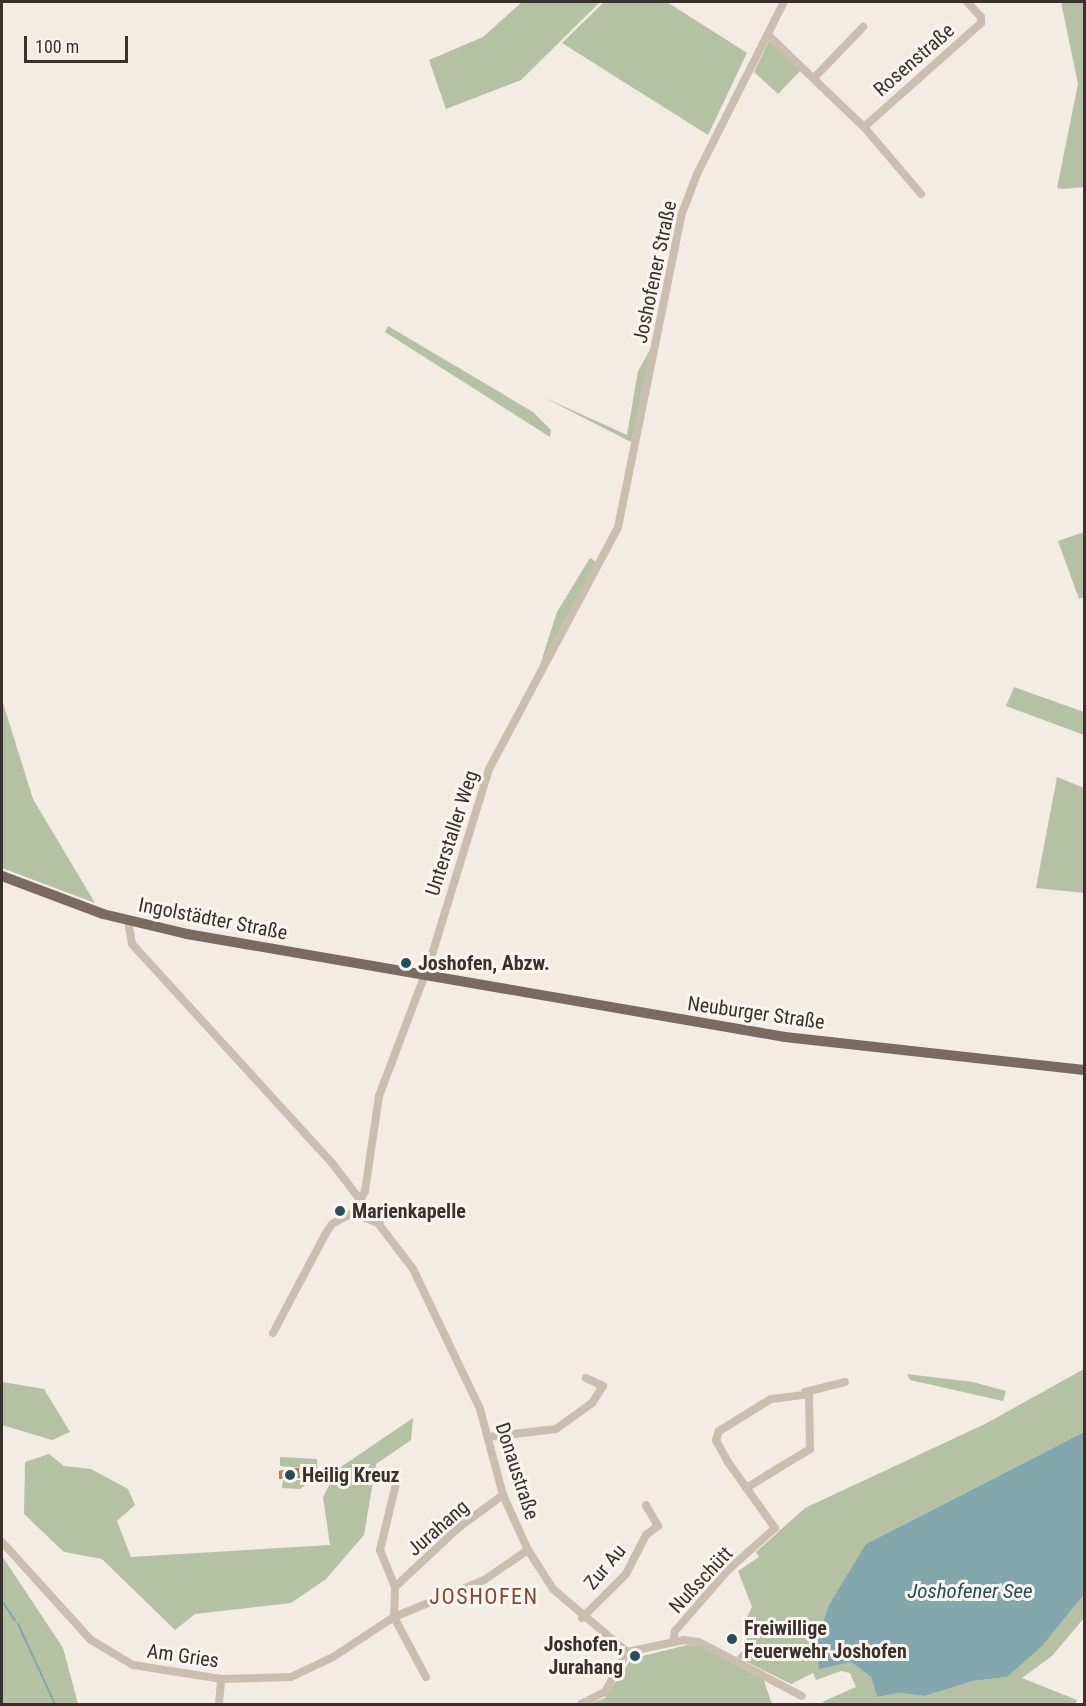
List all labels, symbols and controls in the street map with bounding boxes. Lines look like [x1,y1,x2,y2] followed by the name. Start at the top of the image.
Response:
[869,18,959,102] street label: Rosenstraße
[27,24,130,62] scale bar
[35,36,79,57] text: 100 m
[628,199,682,345] street label: Joshofener Straße
[420,767,484,899] street label: Unterstaller Weg
[137,893,289,945] street label: Ingolstädter Straße
[418,951,550,975] place label: Joshofen, Abzw.
[399,956,413,970] marker: Joshofen, Abzw.
[686,992,826,1034] street label: Neuburger Straße
[352,1199,466,1223] place label: Marienkapelle
[333,1204,347,1218] marker: Marienkapelle
[490,1419,544,1523] street label: Donaustraße
[302,1463,400,1487] place label: Heilig Kreuz
[283,1468,297,1482] marker: Heilig Kreuz
[402,1495,474,1561] street label: Jurahang
[579,1539,631,1595] street label: Zur Au
[664,1542,738,1618] street label: Nußschütt
[907,1578,1033,1604] water label: Joshofener See
[429,1584,539,1610] district label: JOSHOFEN
[744,1616,907,1663] place label: Freiwillige Feuerwehr Joshofen
[544,1632,623,1679] place label: Joshofen, Jurahang
[725,1632,739,1646] marker: Freiwillige Feuerwehr Joshofen
[146,1639,220,1673] street label: Am Gries
[628,1649,642,1663] marker: Joshofen, Jurahang

